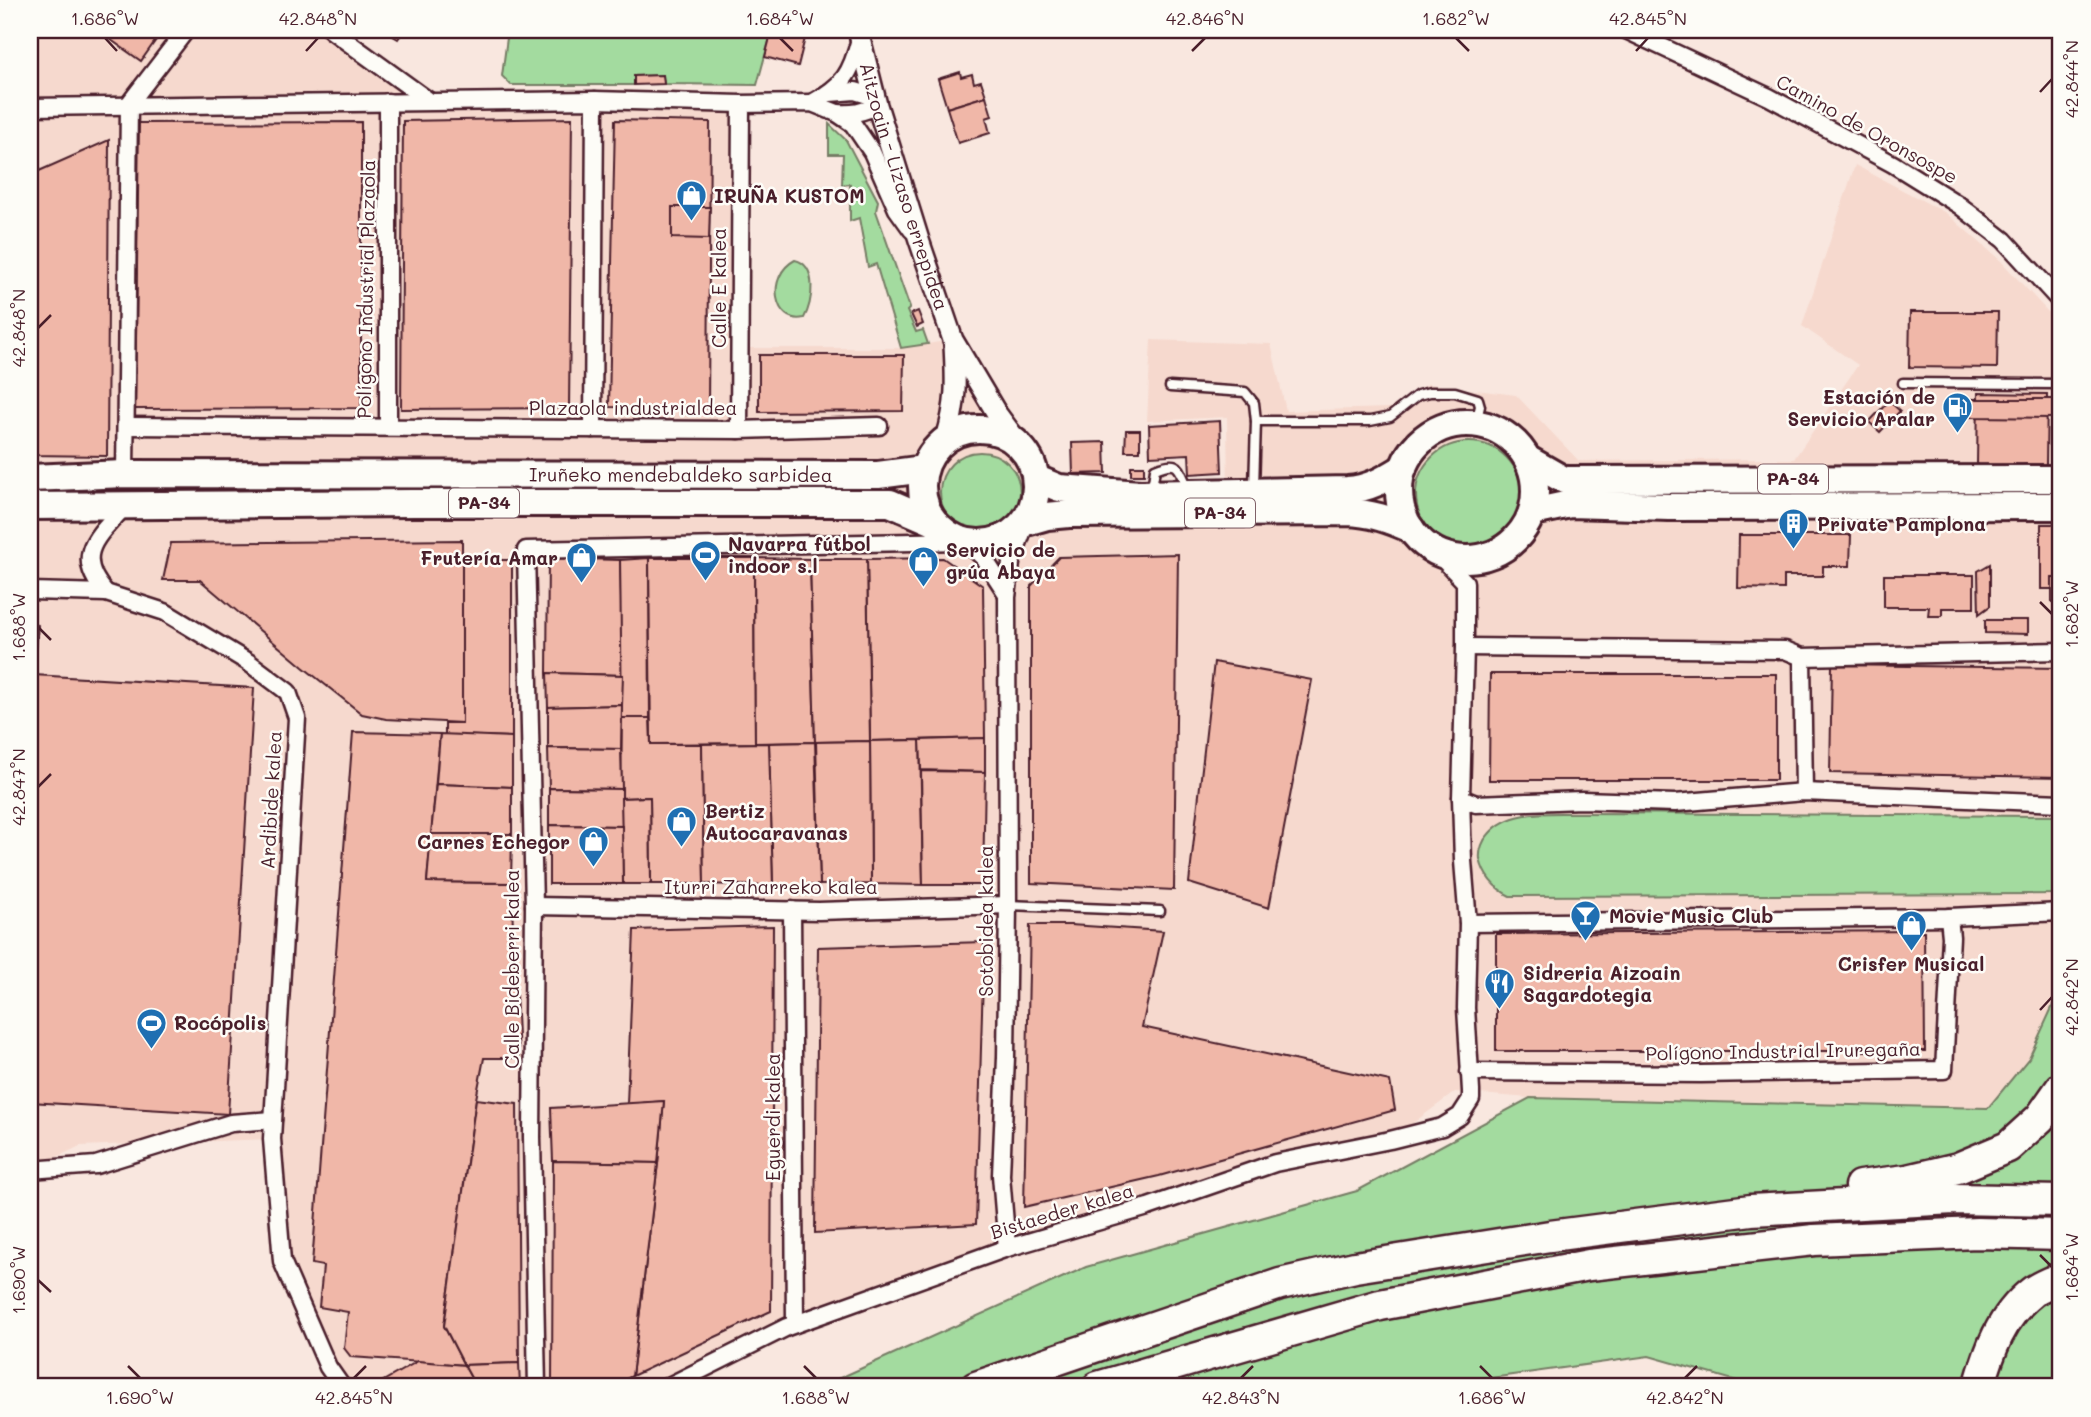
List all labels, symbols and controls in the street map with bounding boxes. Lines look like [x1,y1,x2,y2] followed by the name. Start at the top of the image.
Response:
[71,6,139,30] text: 1.686°W
[279,6,357,30] text: 42.848°N
[746,6,814,30] text: 1.684°W
[1166,6,1244,30] text: 42.846°N
[1422,6,1490,30] text: 1.682°W
[1609,6,1687,30] text: 42.845°N
[2059,40,2083,118] text: 42.844°N
[855,60,955,313] street label: Aitzoain - Lizaso errepidea
[1772,68,1962,189] street label: Camino de Oronsospe
[351,159,380,419] street label: Polígono Industrial Plazaola
[674,179,708,223] shop icon: IRUÑA KUSTOM
[714,183,865,208] place label: IRUÑA KUSTOM
[706,228,731,348] street label: Calle E kalea
[6,289,30,367] text: 42.848°N
[1788,384,1935,431] place label: Estación de Servicio Aralar
[1941,391,1975,435] fuel station icon: Estación de Servicio Aralar
[529,395,737,420] street label: Plazaola industrialdea
[529,462,833,487] street label: Iruñeko mendebaldeko sarbidea
[1758,464,1828,494] road number: PA-34
[449,489,519,518] road number: PA-34
[1185,499,1255,528] road number: PA-34
[1777,507,1811,551] building icon: Private Pamplona
[1817,511,1986,536] place label: Private Pamplona
[728,531,871,578] place label: Navarra fútbol indoor s.l
[946,537,1056,584] place label: Servicio de grúa Abaya
[688,538,722,582] sports icon: Navarra fútbol indoor s.l
[564,541,598,585] shop icon: Frutería Amar
[906,544,940,588] shop icon: Servicio de grúa Abaya
[420,545,558,570] place label: Frutería Amar
[2059,580,2083,648] text: 1.682°W
[6,593,30,661] text: 1.688°W
[254,730,287,870] street label: Ardibide kalea
[6,748,30,826] text: 42.847°N
[705,798,848,845] place label: Bertiz Autocaravanas
[665,805,699,849] shop icon: Bertiz Autocaravanas
[576,825,610,869] shop icon: Carnes Echegor
[417,829,570,854] place label: Carnes Echegor
[973,845,998,997] street label: Sotobidea kalea
[499,869,524,1069] street label: Calle Bideberri kalea
[664,874,878,899] street label: Iturri Zaharreko kalea
[1569,899,1603,943] bar icon: Movie Music Club
[1609,903,1773,928] place label: Movie Music Club
[1894,908,1928,952] shop icon: Crisfer Musical
[1838,951,1984,976] place label: Crisfer Musical
[2059,958,2083,1036] text: 42.842°N
[1523,960,1680,1007] place label: Sidreria Aizoain Sagardotegia
[1483,967,1517,1011] restaurant icon: Sidreria Aizoain Sagardotegia
[134,1006,168,1050] sports icon: Rocópolis
[174,1010,266,1035] place label: Rocópolis
[1645,1036,1921,1065] street label: Polígono Industrial Iruregaña
[760,1053,785,1181] street label: Eguerdi kalea
[987,1177,1137,1244] street label: Bistaeder kalea
[2059,1233,2083,1301] text: 1.684°W
[6,1246,30,1314] text: 1.690°W
[106,1385,174,1409] text: 1.690°W
[315,1385,393,1409] text: 42.845°N
[782,1385,850,1409] text: 1.688°W
[1202,1385,1280,1409] text: 42.843°N
[1458,1385,1526,1409] text: 1.686°W
[1646,1385,1724,1409] text: 42.842°N

